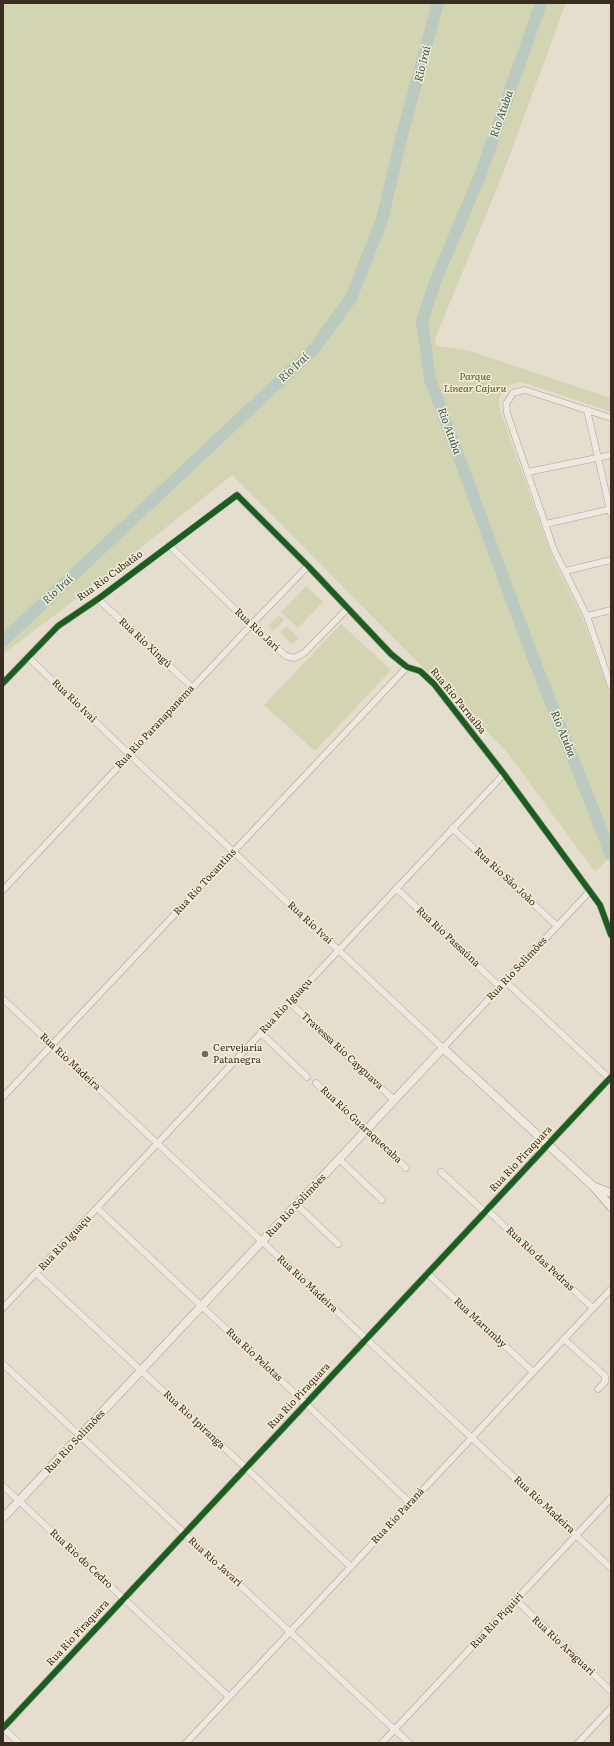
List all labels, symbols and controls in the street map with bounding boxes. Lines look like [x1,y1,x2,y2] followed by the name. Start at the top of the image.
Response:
[412,45,434,83] water label: Rio Iraí
[488,89,516,139] water label: Rio Atuba
[276,351,312,385] water label: Rio Iraí
[444,371,506,394] park label: Parque Linear Cajuru
[434,406,464,456] water label: Rio Atuba
[75,548,145,604] street label: Rua Rio Cubatão
[40,573,76,607] water label: Rio Iraí
[232,606,282,654] street label: Rua Rio Jarí
[116,615,174,671] street label: Rua Rio Xingú
[428,666,488,736] street label: Rua Rio Parnaíba
[49,677,99,725] street label: Rua Rio Ivaí
[113,683,197,771] street label: Rua Rio Paranapanema
[548,709,578,759] water label: Rio Atuba
[472,845,538,909] street label: Rua Rio São João
[171,846,239,918] street label: Rua Rio Tocantins
[285,899,335,947] street label: Rua Rio Ivaí
[414,904,482,970] street label: Rua Rio Passaúna
[485,935,549,1003] street label: Rua Rio Solimões
[257,976,315,1036] street label: Rua Rio Iguaçu
[298,1010,386,1092] street label: Travessa Rio Cayguava
[37,1031,103,1093] street label: Rua Rio Madeira
[213,1042,262,1066] place label: Cervejaria Patanegra
[200,1049,210,1059] marker: Cervejaria Patanegra
[318,1084,404,1166] street label: Rua Rio Guaraquecaba
[487,1123,555,1195] street label: Rua Rio Piraquara
[264,1172,328,1240] street label: Rua Rio Solimões
[36,1213,94,1273] street label: Rua Rio Iguaçu
[503,1224,577,1294] street label: Rua Rio das Pedras
[274,1253,340,1315] street label: Rua Rio Madeira
[451,1295,509,1351] street label: Rua Marumby
[223,1326,285,1384] street label: Rua Rio Pelotas
[265,1360,333,1432] street label: Rua Rio Piraquara
[161,1388,227,1452] street label: Rua Rio Ipiranga
[43,1408,107,1476] street label: Rua Rio Solimões
[511,1474,577,1536] street label: Rua Rio Madeira
[369,1485,427,1547] street label: Rua Rio Paraná
[47,1527,115,1591] street label: Rua Rio do Cedro
[186,1535,244,1589] street label: Rua Rio Javari
[468,1591,526,1651] street label: Rua Rio Piquiri
[44,1597,112,1669] street label: Rua Rio Piraquara
[529,1614,597,1678] street label: Rua Rio Araguari

